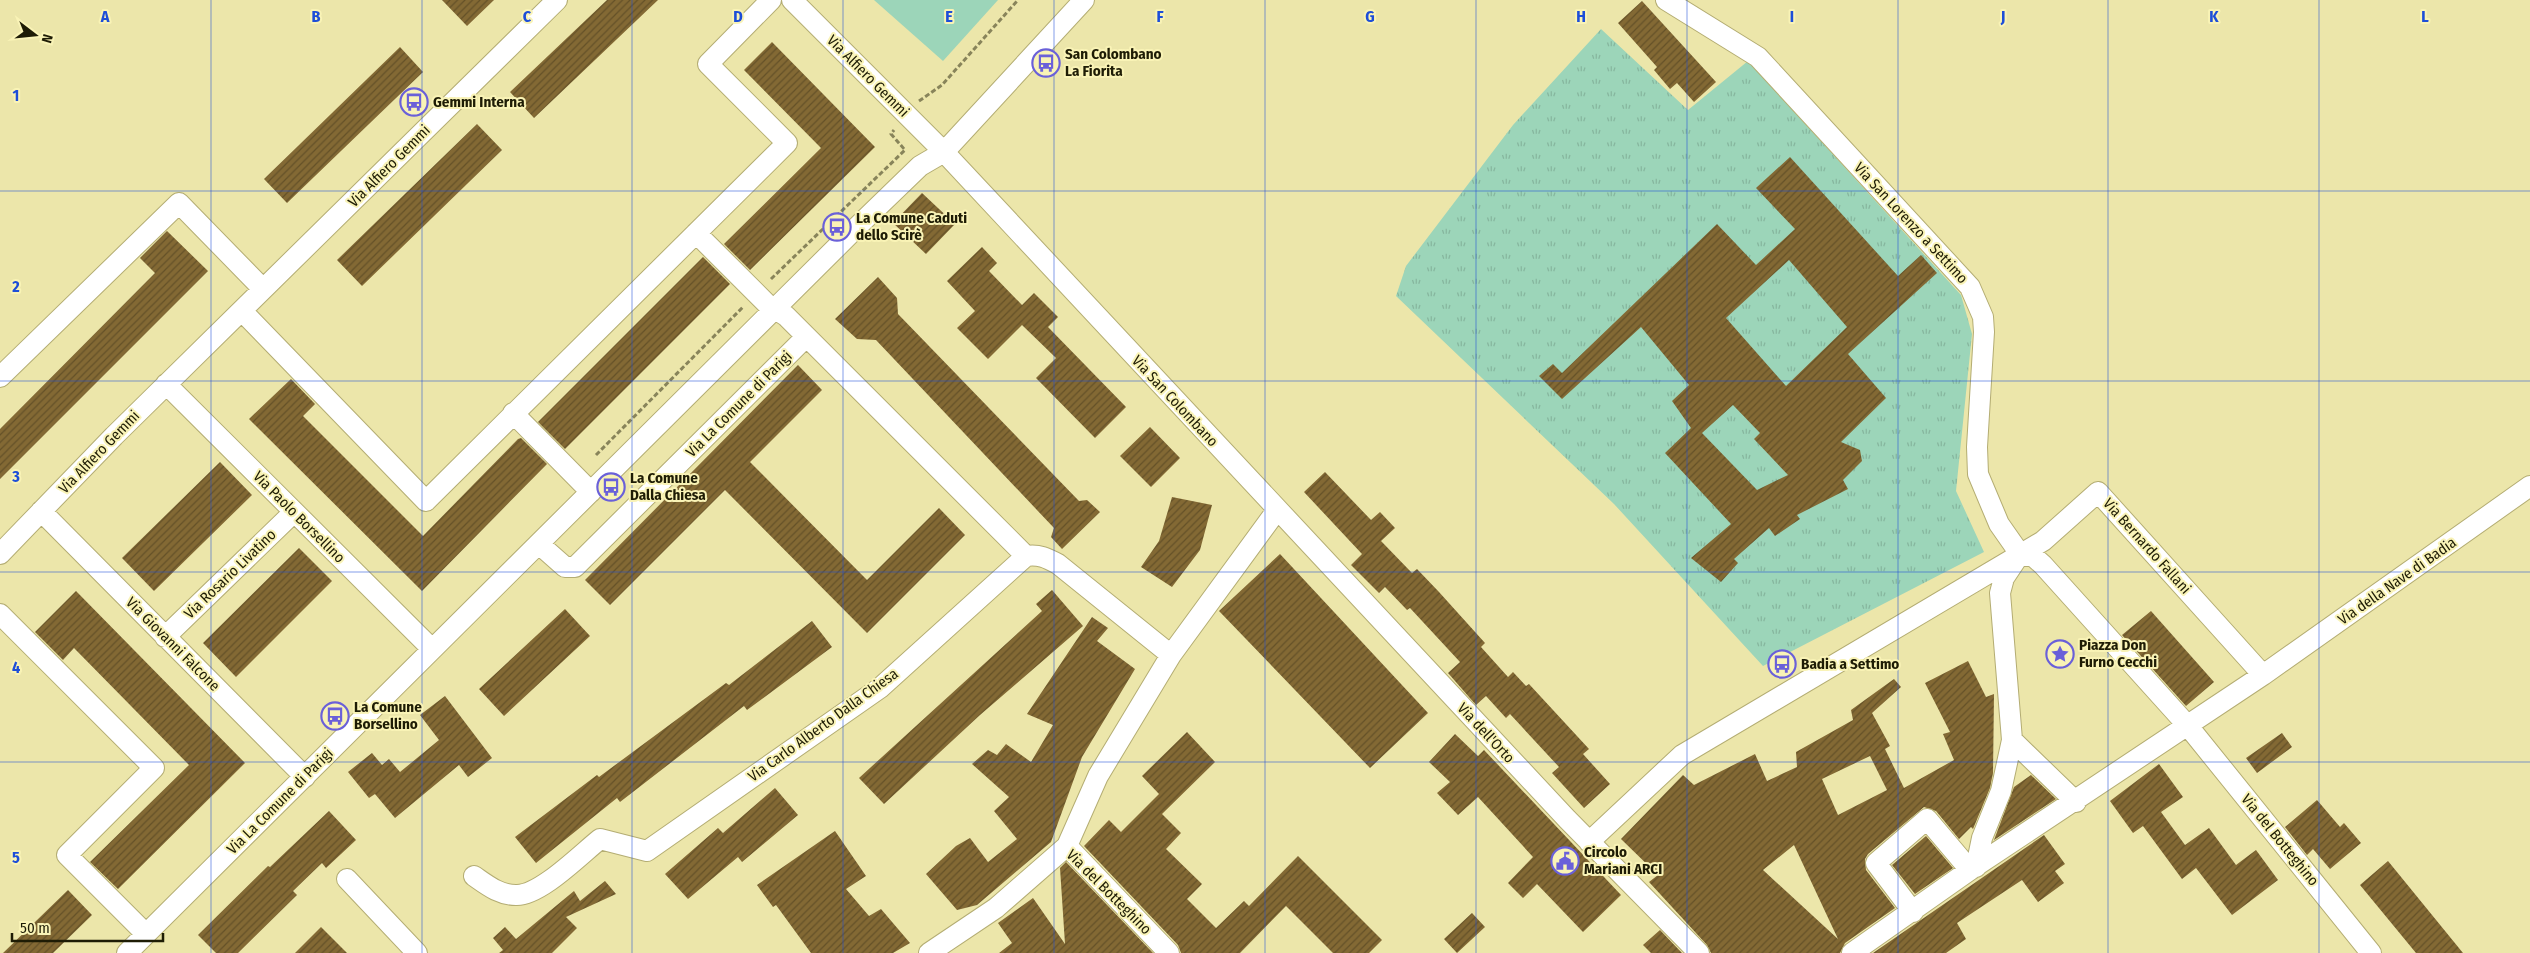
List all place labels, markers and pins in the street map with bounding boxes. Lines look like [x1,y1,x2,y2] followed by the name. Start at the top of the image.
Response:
[1065,45,1162,80] place label: San Colombano La Fiorita
[1031,48,1061,78] bus stop icon: San Colombano La Fiorita
[399,87,429,117] bus stop icon: Gemmi Interna
[433,93,525,111] place label: Gemmi Interna
[856,209,967,244] place label: La Comune Caduti dello Scirè
[822,212,852,242] bus stop icon: La Comune Caduti dello Scirè
[630,469,706,504] place label: La Comune Dalla Chiesa
[596,472,626,502] bus stop icon: La Comune Dalla Chiesa
[2079,636,2157,671] place label: Piazza Don Furno Cecchi
[2045,639,2075,669] place icon: Piazza Don Furno Cecchi
[1767,649,1797,679] bus stop icon: Badia a Settimo
[1801,655,1899,673] place label: Badia a Settimo
[354,698,422,733] place label: La Comune Borsellino
[320,701,350,731] bus stop icon: La Comune Borsellino
[1584,843,1662,878] place label: Circolo Mariani ARCI
[1550,846,1580,876] public building icon: Circolo Mariani ARCI

